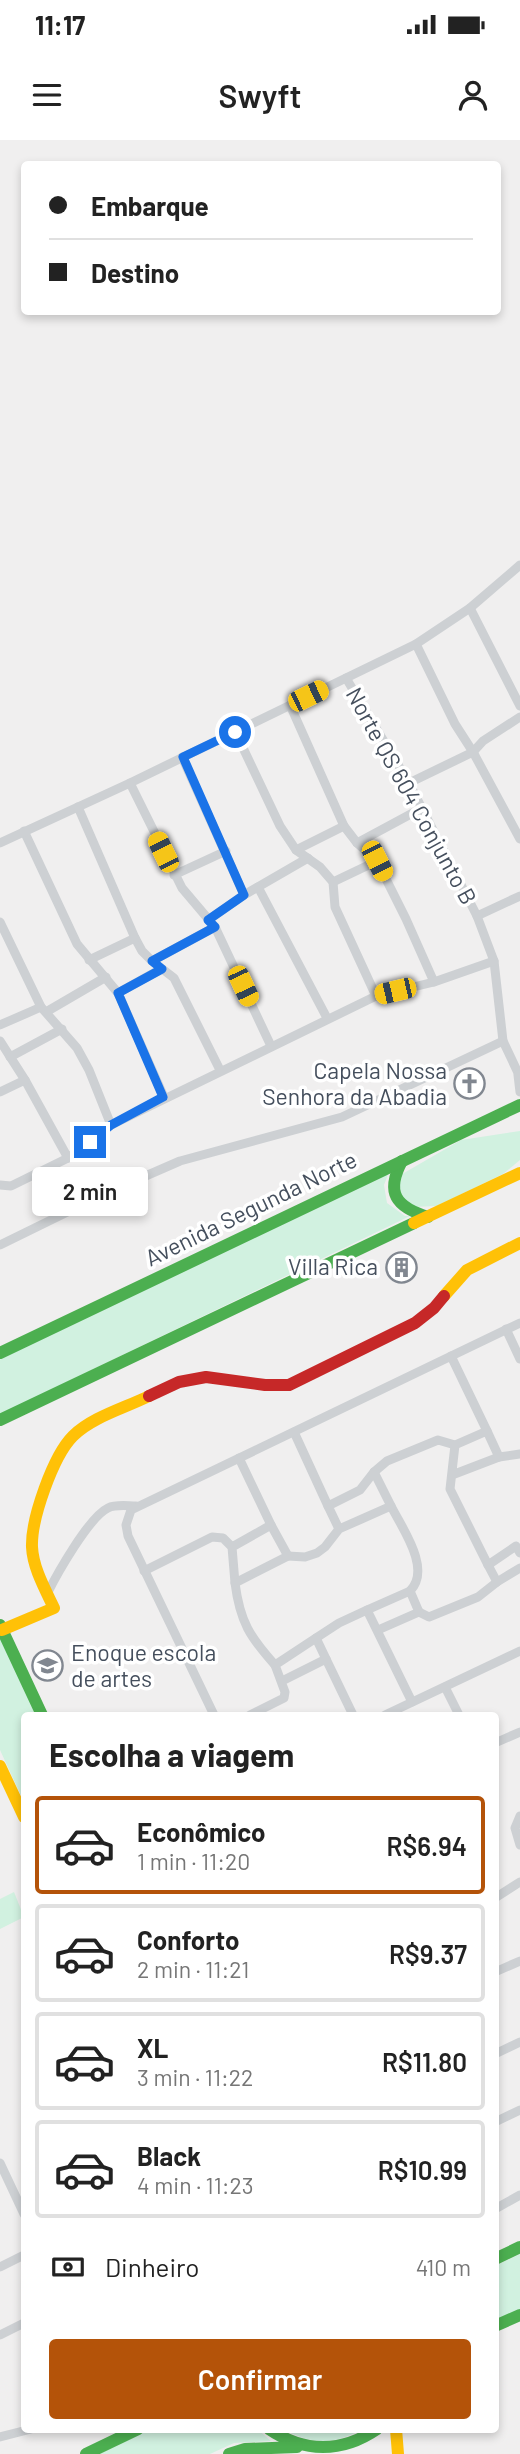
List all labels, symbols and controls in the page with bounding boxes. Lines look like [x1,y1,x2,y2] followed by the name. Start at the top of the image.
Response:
[35,9,85,40] text: 11:17
[28,76,66,114] icon: menu
[219,76,301,114] text: Swyft
[454,76,492,114] icon: person
[91,190,209,221] text: Embarque
[91,257,179,288] text: Destino
[285,677,332,715] car
[341,682,483,909] street label: Norte QS 604 Conjunto B
[219,716,251,748] route start
[145,829,182,875] car
[359,838,396,884] car
[225,963,262,1009] car
[373,976,418,1006] car
[262,1056,447,1110] place label: Capela Nossa Senhora da Abadia
[453,1067,487,1101] church icon: Capela Nossa Senhora da Abadia
[74,1126,106,1158] route end
[140,1145,361,1271] street label: Avenida Segunda Norte
[32,1166,148,1216] callout: 2 min
[63,1177,117,1205] text: 2 min
[384,1250,418,1284] building icon: Villa Rica
[288,1252,378,1280] place label: Villa Rica
[71,1638,216,1692] place label: Enoque escola de artes
[31,1649,65,1683] school or university icon: Enoque escola de artes
[49,1735,294,1773] text: Escolha a viagem
[53,1814,116,1877] icon: car
[137,1816,266,1847] text: Econômico
[387,1830,467,1861] text: R$6.94
[137,1847,250,1875] text: 1 min · 11:20
[53,1922,116,1985] icon: car
[137,1924,240,1955] text: Conforto
[389,1938,467,1969] text: R$9.37
[137,1955,249,1983] text: 2 min · 11:21
[53,2030,116,2093] icon: car
[137,2032,168,2063] text: XL
[382,2046,467,2077] text: R$11.80
[137,2063,253,2091] text: 3 min · 11:22
[53,2138,116,2201] icon: car
[137,2140,201,2171] text: Black
[378,2154,467,2185] text: R$10.99
[137,2171,254,2199] text: 4 min · 11:23
[49,2248,87,2286] icon: cash
[105,2251,200,2282] text: Dinheiro
[416,2253,471,2281] text: 410 m
[49,2339,471,2419] button: Confirmar

